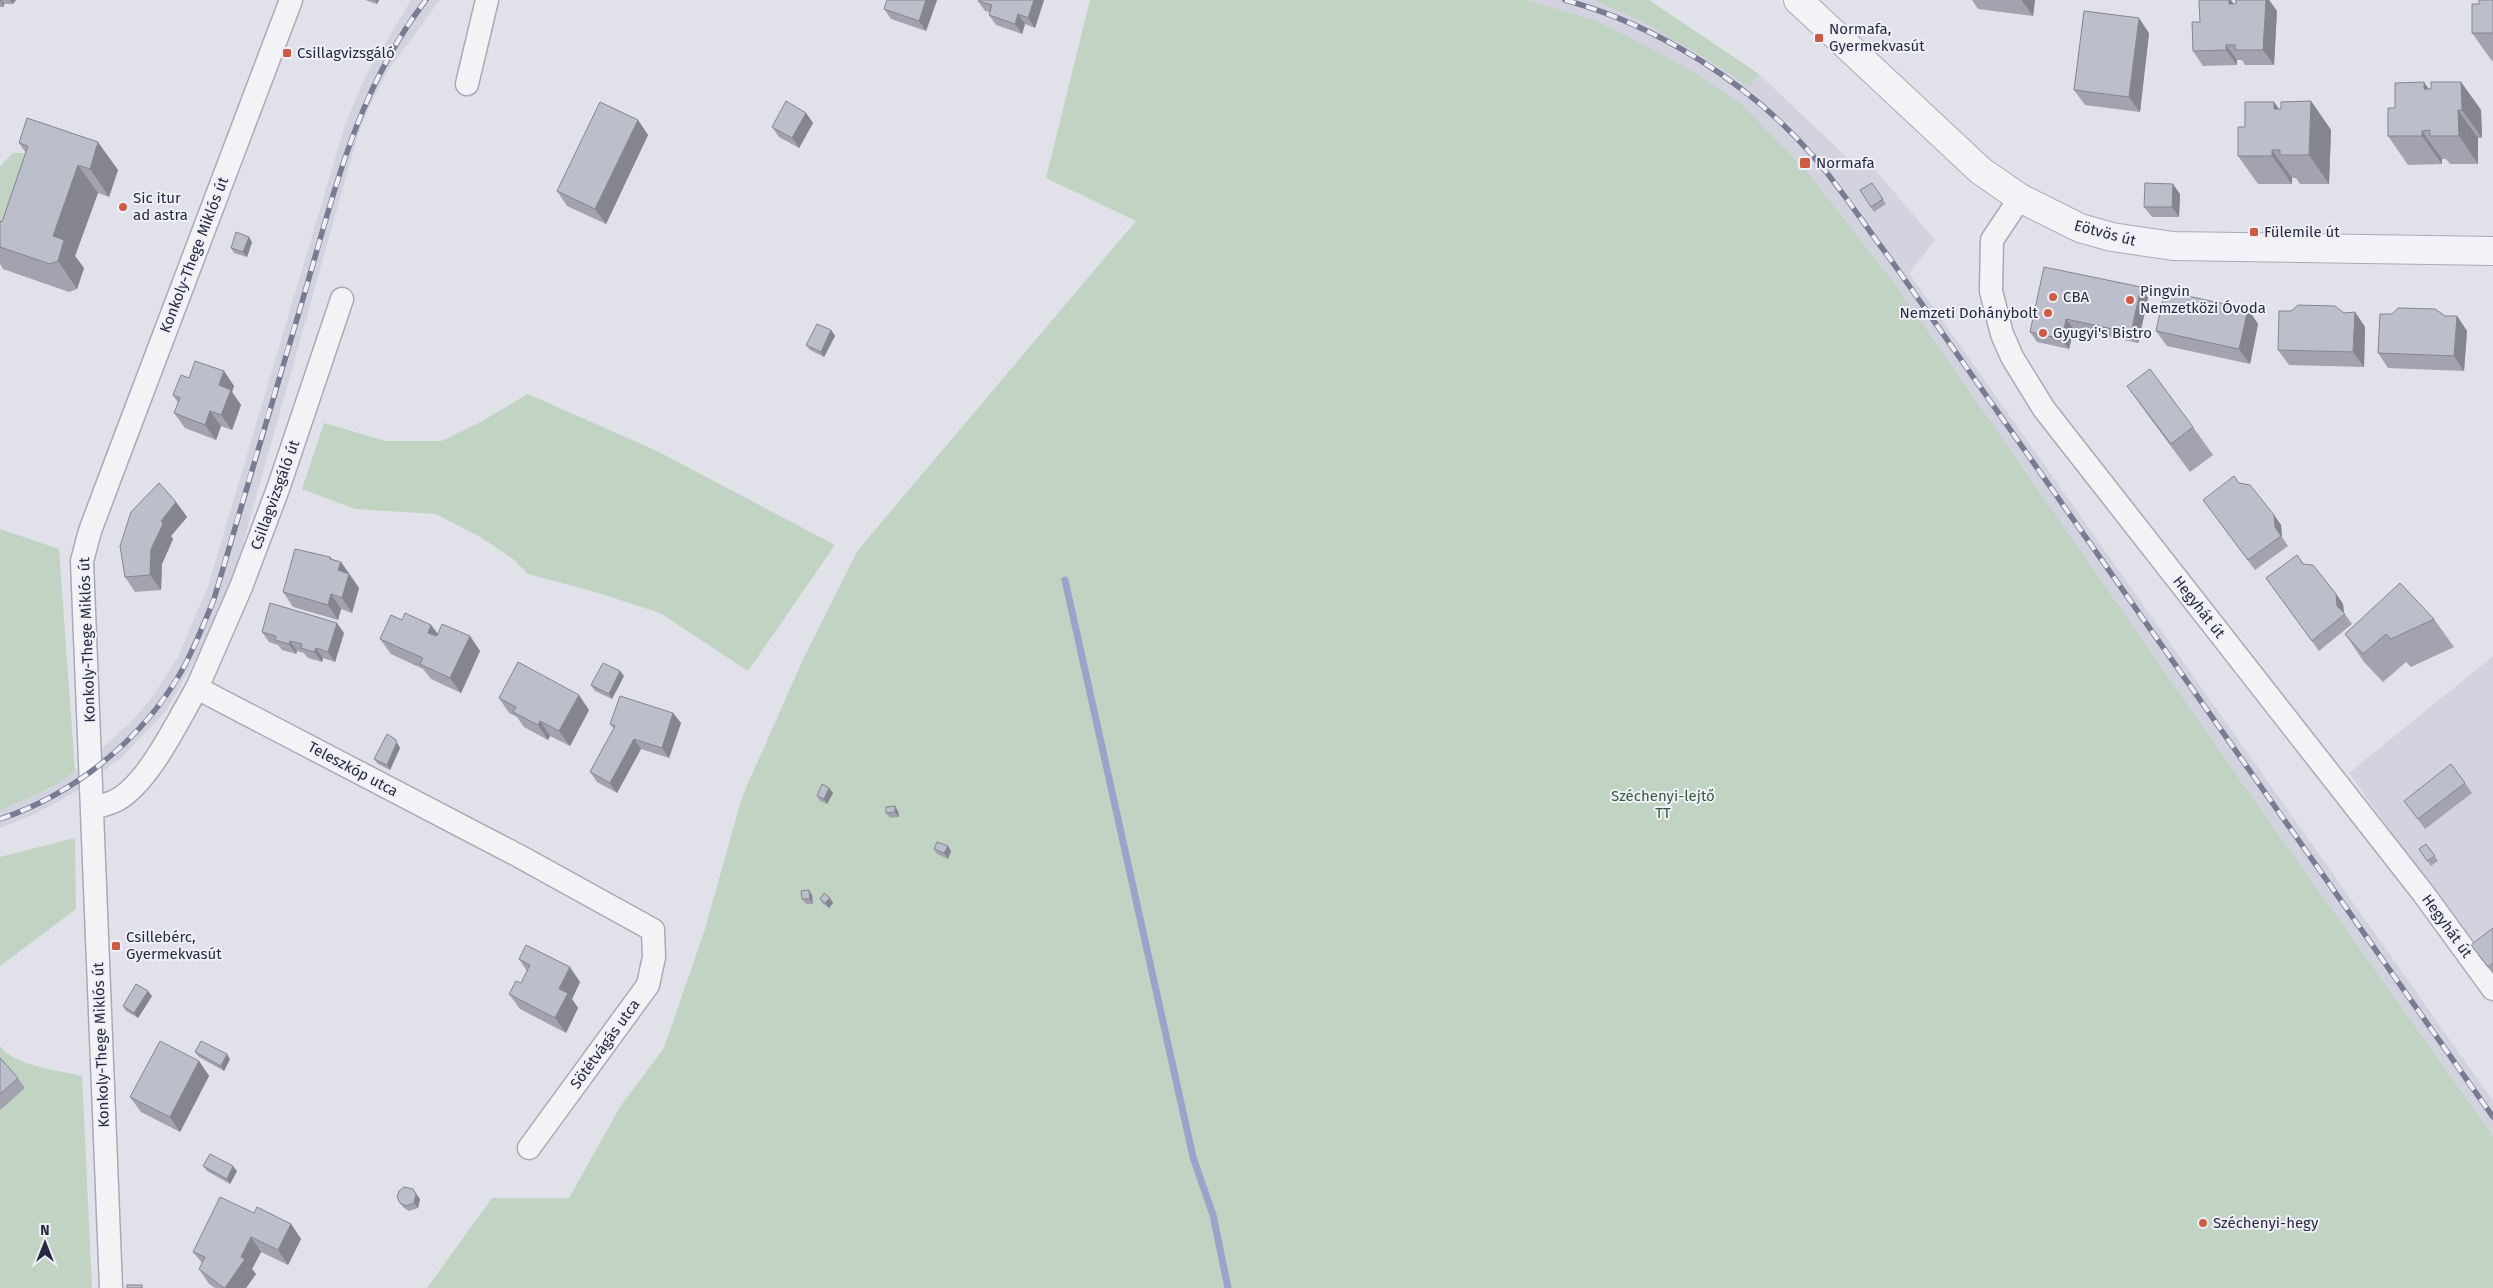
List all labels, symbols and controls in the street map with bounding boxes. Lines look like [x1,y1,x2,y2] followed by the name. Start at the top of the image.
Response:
[1829,20,1925,55] place label: Normafa, Gyermekvasút
[1813,32,1825,44] marker: Normafa, Gyermekvasút
[297,44,395,62] place label: Csillagvizsgáló
[281,47,293,59] marker: Csillagvizsgáló
[1816,154,1875,172] place label: Normafa
[1798,156,1812,170] marker: Normafa
[156,174,232,335] street label: Konkoly-Thege Miklós út
[133,189,188,224] place label: Sic itur ad astra
[117,201,129,213] marker: Sic itur ad astra
[2072,216,2138,250] street label: Eötvös út
[2264,223,2340,241] place label: Fülemile út
[2248,226,2260,238] marker: Fülemile út
[2140,282,2266,317] place label: Pingvin Nemzetközi Óvoda
[2063,288,2089,306] place label: CBA
[2047,291,2059,303] marker: CBA
[2124,294,2136,306] marker: Pingvin Nemzetközi Óvoda
[1900,304,2039,322] place label: Nemzeti Dohánybolt
[2042,307,2054,319] marker: Nemzeti Dohánybolt
[2053,324,2152,342] place label: Gyugyi's Bistro
[2037,327,2049,339] marker: Gyugyi's Bistro
[247,437,303,552] street label: Csillagvizsgáló út
[75,556,99,723] street label: Konkoly-Thege Miklós út
[2169,572,2229,642] street label: Hegyhát út
[305,738,401,800] street label: Teleszkóp utca
[1611,787,1715,822] park label: Széchenyi-lejtő TT
[2418,891,2476,962] street label: Hegyhát út
[126,928,222,963] place label: Csillebérc, Gyermekvasút
[110,940,122,952] marker: Csillebérc, Gyermekvasút
[89,961,113,1128] street label: Konkoly-Thege Miklós út
[566,996,644,1092] street label: Sötétvágás utca
[2213,1214,2319,1232] place label: Széchenyi-hegy
[2197,1217,2209,1229] marker: Széchenyi-hegy
[20,1218,70,1268] north arrow
[40,1222,50,1239] text: N

